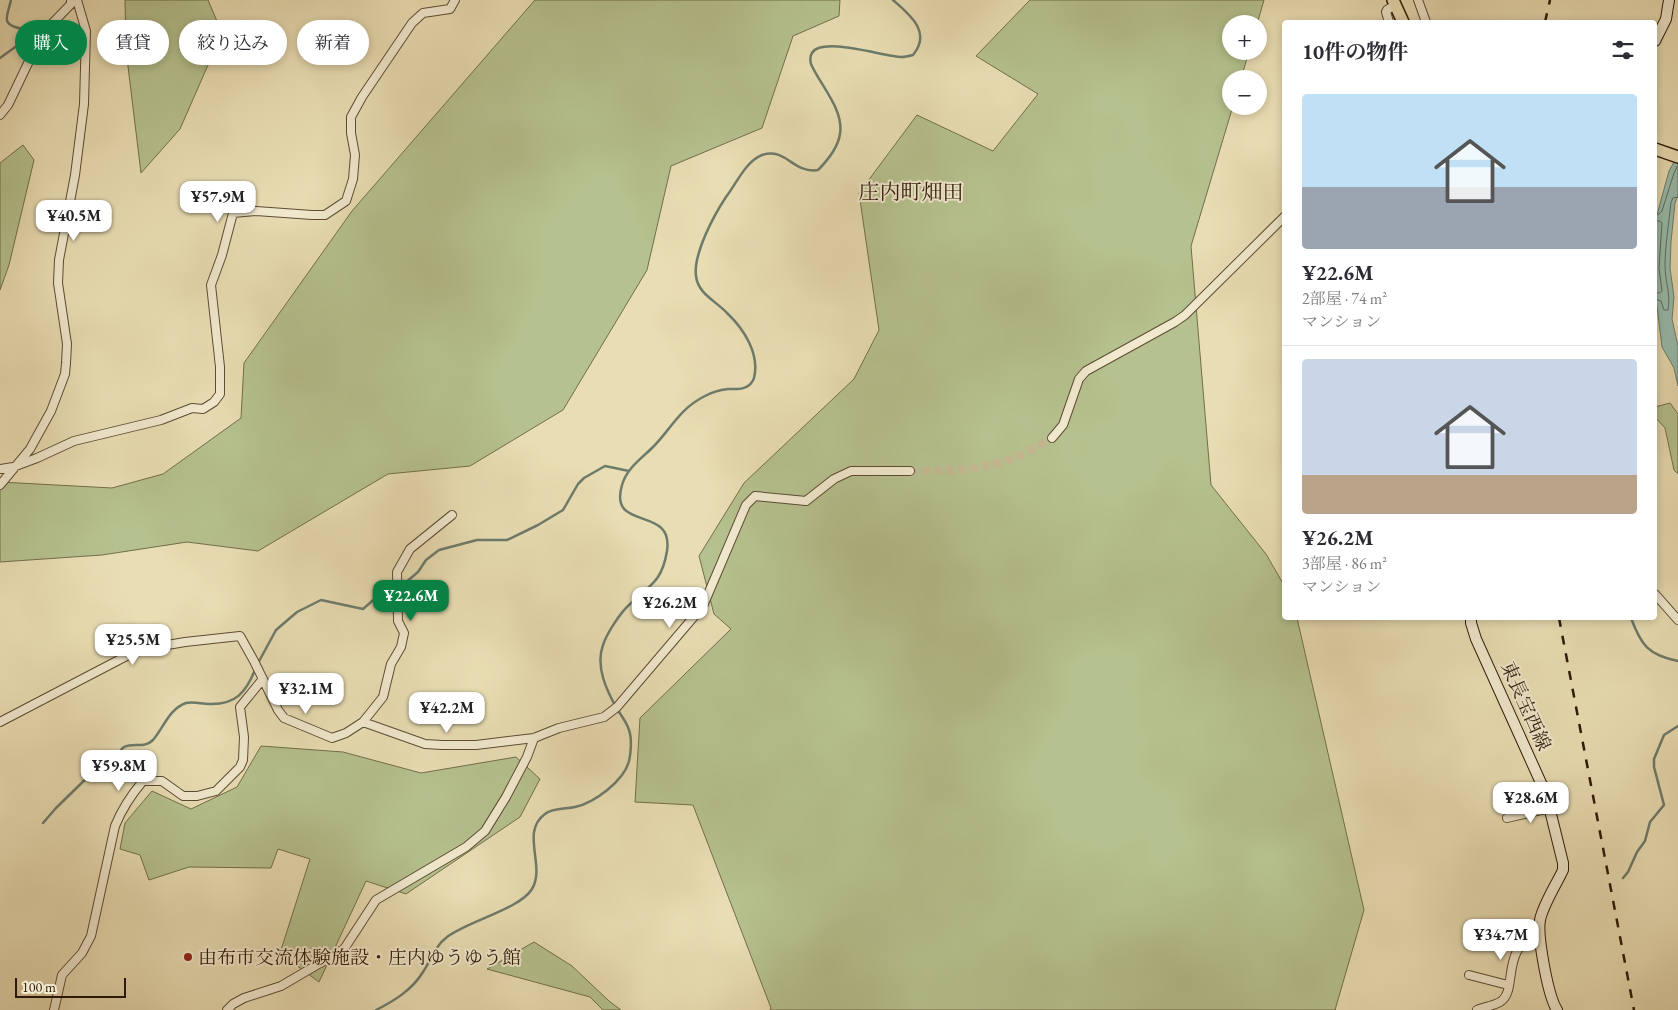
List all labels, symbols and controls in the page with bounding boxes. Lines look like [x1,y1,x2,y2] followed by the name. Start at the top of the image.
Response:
[1222,15,1267,115] map controls
[1222,15,1267,60] button: +
[15,20,87,65] chip: 購入
[97,20,169,65] chip: 賃貸
[179,20,287,65] chip: 絞り込み
[297,20,369,65] chip: 新着
[1609,36,1637,64] icon: filters
[1302,38,1408,65] text: 10件の物件
[1222,70,1267,115] button: −
[1425,126,1515,216] icon: home
[859,178,964,205] district label: 庄内町畑田
[177,180,259,223] pin: ¥57.9M
[191,186,245,207] text: ¥57.9M
[33,200,115,242] pin: ¥40.5M
[47,205,101,226] text: ¥40.5M
[1302,259,1373,286] text: ¥22.6M
[1302,288,1387,309] text: 2部屋 · 74 m²
[1302,311,1381,332] text: マンション
[1425,392,1515,482] icon: home
[1302,524,1373,551] text: ¥26.2M
[1302,553,1387,574] text: 3部屋 · 86 m²
[1302,576,1381,597] text: マンション
[370,580,452,622] pin: ¥22.6M
[384,585,438,606] text: ¥22.6M
[629,586,711,629] pin: ¥26.2M
[643,592,697,613] text: ¥26.2M
[92,624,174,666] pin: ¥25.5M
[106,629,160,650] text: ¥25.5M
[1495,658,1557,754] street label: 東長宝西線
[265,672,347,715] pin: ¥32.1M
[279,678,333,699] text: ¥32.1M
[406,692,488,734] pin: ¥42.2M
[420,697,474,718] text: ¥42.2M
[78,750,160,792] pin: ¥59.8M
[92,755,146,776] text: ¥59.8M
[1490,782,1572,824] pin: ¥28.6M
[1504,787,1558,808] text: ¥28.6M
[1460,918,1542,961] pin: ¥34.7M
[1474,924,1528,945] text: ¥34.7M
[198,945,521,970] place label: 由布市交流体験施設・庄内ゆうゆう館
[182,951,194,963] marker: 由布市交流体験施設・庄内ゆうゆう館
[15,975,126,998] scale bar
[22,978,56,996] text: 100 m

